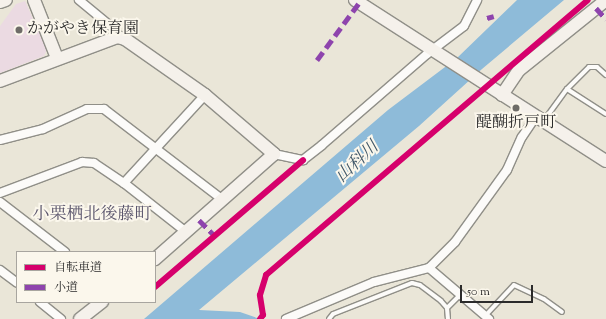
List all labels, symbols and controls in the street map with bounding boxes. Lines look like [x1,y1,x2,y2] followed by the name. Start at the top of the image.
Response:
[27,20,139,40] place label: かがやき保育園
[14,25,24,35] marker: かがやき保育園
[511,103,521,113] marker: 醍醐折戸町
[476,114,556,134] place label: 醍醐折戸町
[332,138,384,188] water label: 山科川
[33,206,151,226] district label: 小栗栖北後藤町
[16,251,156,303] legend
[54,259,102,277] text: 自転車道
[462,277,535,303] scale bar
[54,279,78,297] text: 小道
[467,283,490,301] text: 50 m

